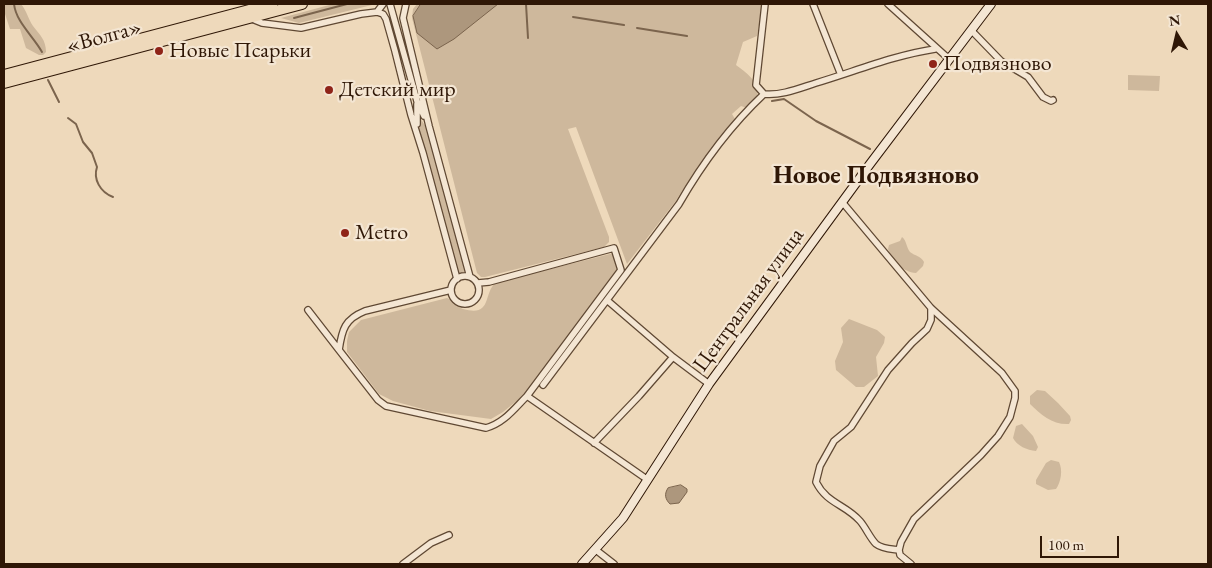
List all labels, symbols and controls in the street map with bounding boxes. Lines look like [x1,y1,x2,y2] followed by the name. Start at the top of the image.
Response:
[1152,10,1202,60] north arrow
[1168,10,1182,30] text: N
[64,14,144,60] street label: «Волга»
[169,38,311,64] place label: Новые Псарьки
[153,45,165,57] marker: Новые Псарьки
[943,51,1052,77] place label: Подвязново
[927,58,939,70] marker: Подвязново
[339,77,456,103] place label: Детский мир
[323,84,335,96] marker: Детский мир
[773,161,979,191] district label: Новое Подвязново
[355,220,408,246] place label: Metro
[688,223,810,377] street label: Центральная улица
[339,227,351,239] marker: Metro
[1042,526,1121,558] scale bar
[1048,535,1084,554] text: 100 m

